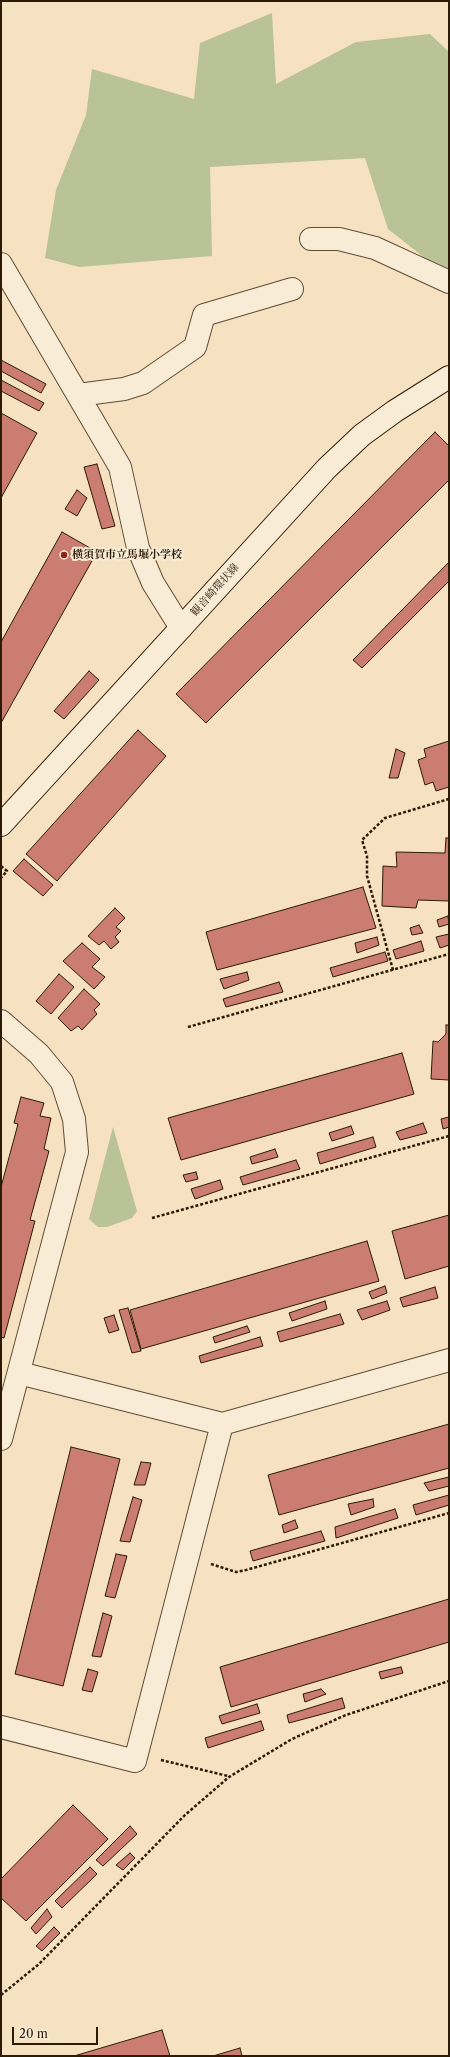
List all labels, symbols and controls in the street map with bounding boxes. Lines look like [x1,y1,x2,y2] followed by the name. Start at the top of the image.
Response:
[72,548,182,562] place label: 横須賀市立馬堀小学校
[59,550,69,560] marker: 横須賀市立馬堀小学校
[188,561,242,619] street label: 観音崎環状線
[14,2019,100,2045] scale bar
[19,2026,48,2041] text: 20 m

